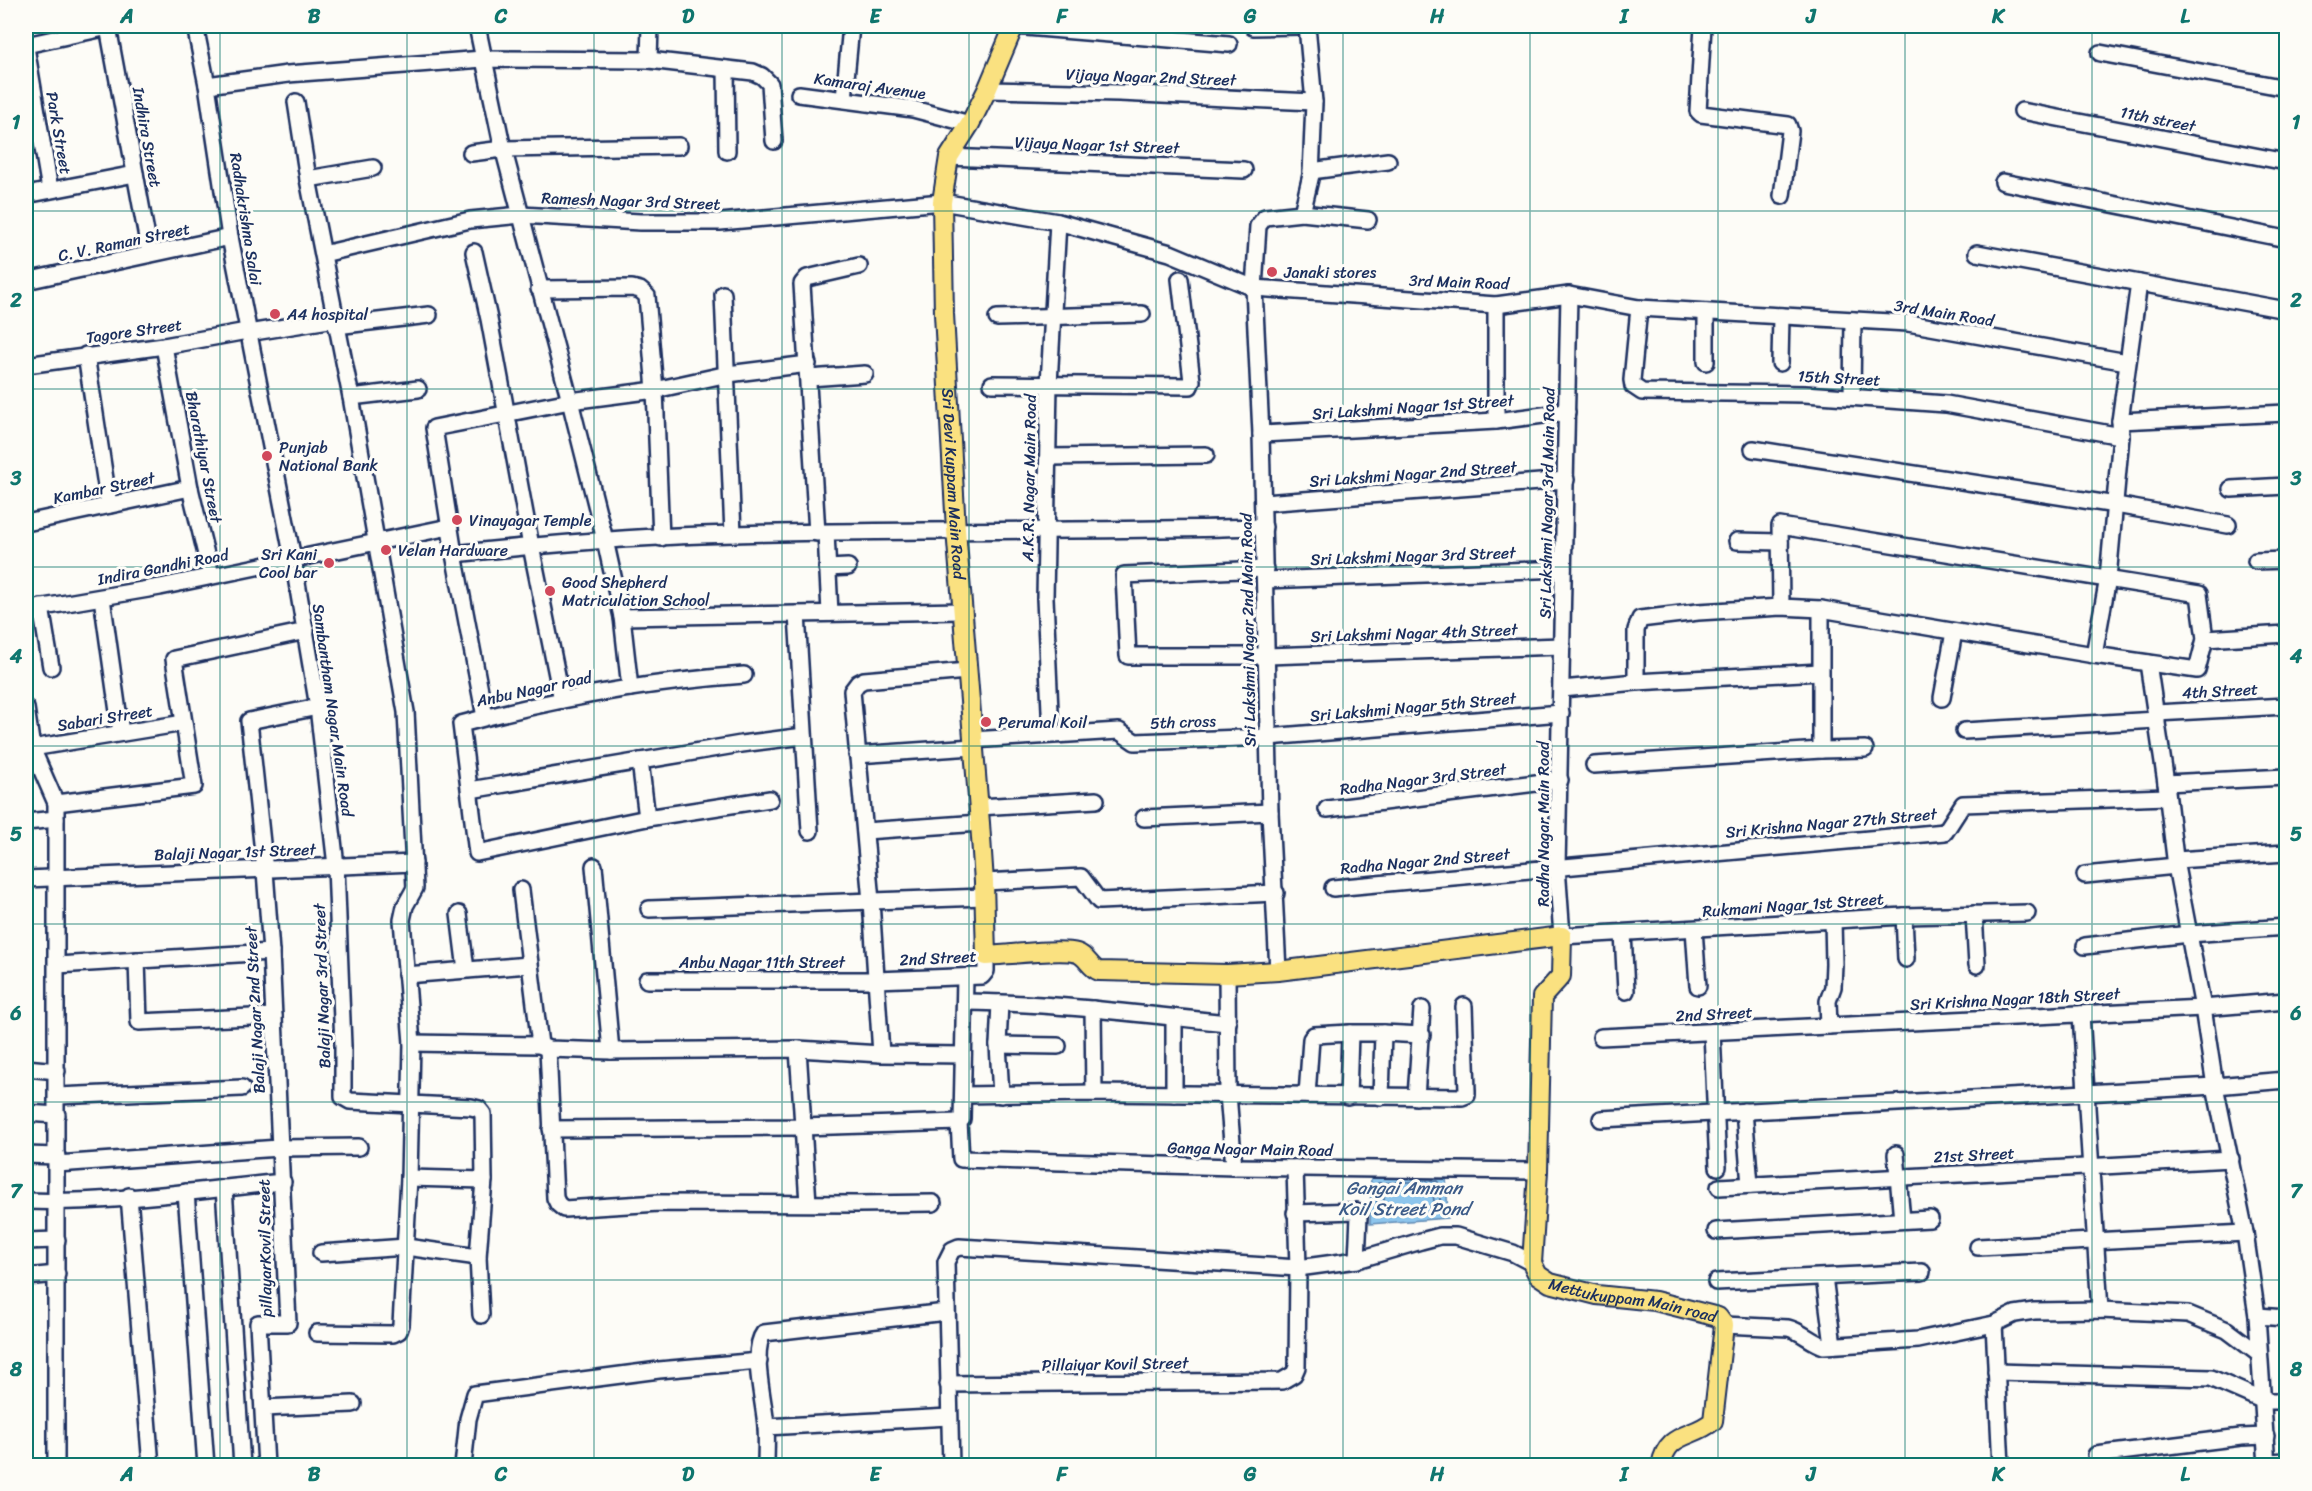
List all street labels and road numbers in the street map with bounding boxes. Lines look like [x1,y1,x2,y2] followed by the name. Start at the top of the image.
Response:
[1065,60,1237,94] street label: Vijaya Nagar 2nd Street
[812,64,928,108] street label: Kamaraj Avenue
[124,84,170,189] street label: Indhira Street
[37,89,81,177] street label: Park Street
[2118,97,2199,141] street label: 11th street
[1014,128,1180,162] street label: Vijaya Nagar 1st Street
[221,151,271,288] street label: Radhakrishna Salai
[541,183,721,219] street label: Ramesh Nagar 3rd Street
[55,214,193,270] street label: C. V. Raman Street
[1408,266,1511,298] street label: 3rd Main Road
[1892,291,1997,335] street label: 3rd Main Road
[84,310,184,352] street label: Tagore Street
[1797,361,1881,395] street label: 15th Street
[1311,385,1515,429] street label: Sri Lakshmi Nagar 1st Street
[1530,386,1564,619] street label: Sri Lakshmi Nagar 3rd Main Road
[934,387,975,582] street label: Sri Devi Kuppam Main Road
[177,389,231,526] street label: Bharathiyar Street
[1013,393,1045,563] street label: A.K.R. Nagar Main Road
[1308,452,1518,496] street label: Sri Lakshmi Nagar 2nd Street
[50,463,158,513] street label: Kambar Street
[1231,511,1265,747] street label: Sri Lakshmi Nagar 2nd Main Road
[1310,538,1517,574] street label: Sri Lakshmi Nagar 3rd Street
[94,540,233,594] street label: Indira Gandhi Road
[304,602,363,820] street label: Sambantham Nagar Main Road
[1310,615,1518,651] street label: Sri Lakshmi Nagar 4th Street
[473,662,596,716] street label: Anbu Nagar road
[2181,675,2259,707] street label: 4th Street
[1309,684,1518,730] street label: Sri Lakshmi Nagar 5th Street
[55,696,155,740] street label: Sabari Street
[1150,706,1217,738] street label: 5th cross
[1529,740,1558,907] street label: Radha Nagar Main Road
[1338,754,1508,804] street label: Radha Nagar 3rd Street
[1724,799,1938,847] street label: Sri Krishna Nagar 27th Street
[154,835,317,869] street label: Balaji Nagar 1st Street
[1339,839,1511,883] street label: Radha Nagar 2nd Street
[1701,884,1885,926] street label: Rukmani Nagar 1st Street
[305,903,339,1069] street label: Balaji Nagar 3rd Street
[236,925,274,1094] street label: Balaji Nagar 2nd Street
[899,942,977,974] street label: 2nd Street
[678,948,846,977] street label: Anbu Nagar 11th Street
[1909,979,2121,1019] street label: Sri Krishna Nagar 18th Street
[1675,998,1753,1030] street label: 2nd Street
[1167,1133,1335,1165] street label: Ganga Nagar Main Road
[1933,1138,2015,1172] street label: 21st Street
[249,1179,281,1318] street label: pillayarKovil Street
[1546,1269,1722,1331] street label: Mettukuppam Main road
[1041,1348,1189,1380] street label: Pillaiyar Kovil Street

